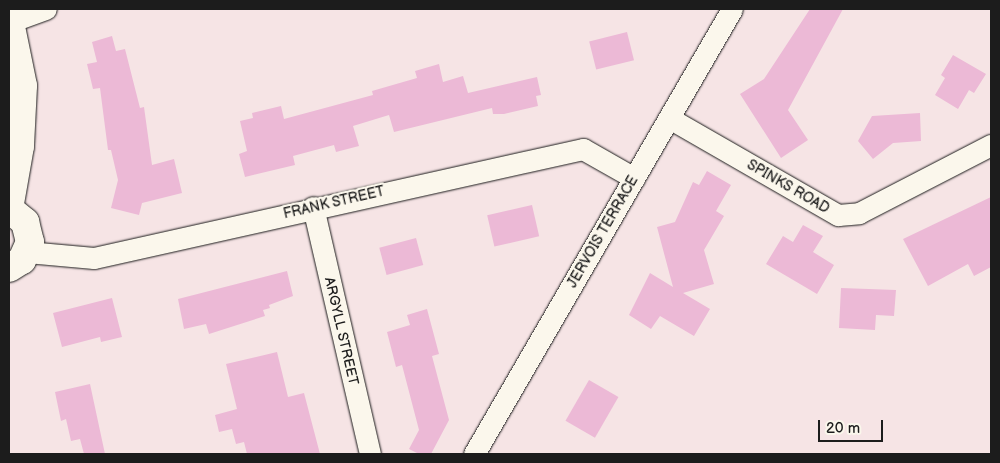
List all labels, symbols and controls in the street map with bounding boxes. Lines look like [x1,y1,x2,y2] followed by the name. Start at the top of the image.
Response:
[744,157,832,217] street label: SPINKS ROAD
[564,173,642,291] street label: JERVOIS TERRACE
[282,183,386,223] street label: FRANK STREET
[320,275,362,387] street label: ARGYLL STREET
[820,410,885,442] scale bar
[826,419,860,438] text: 20 m

